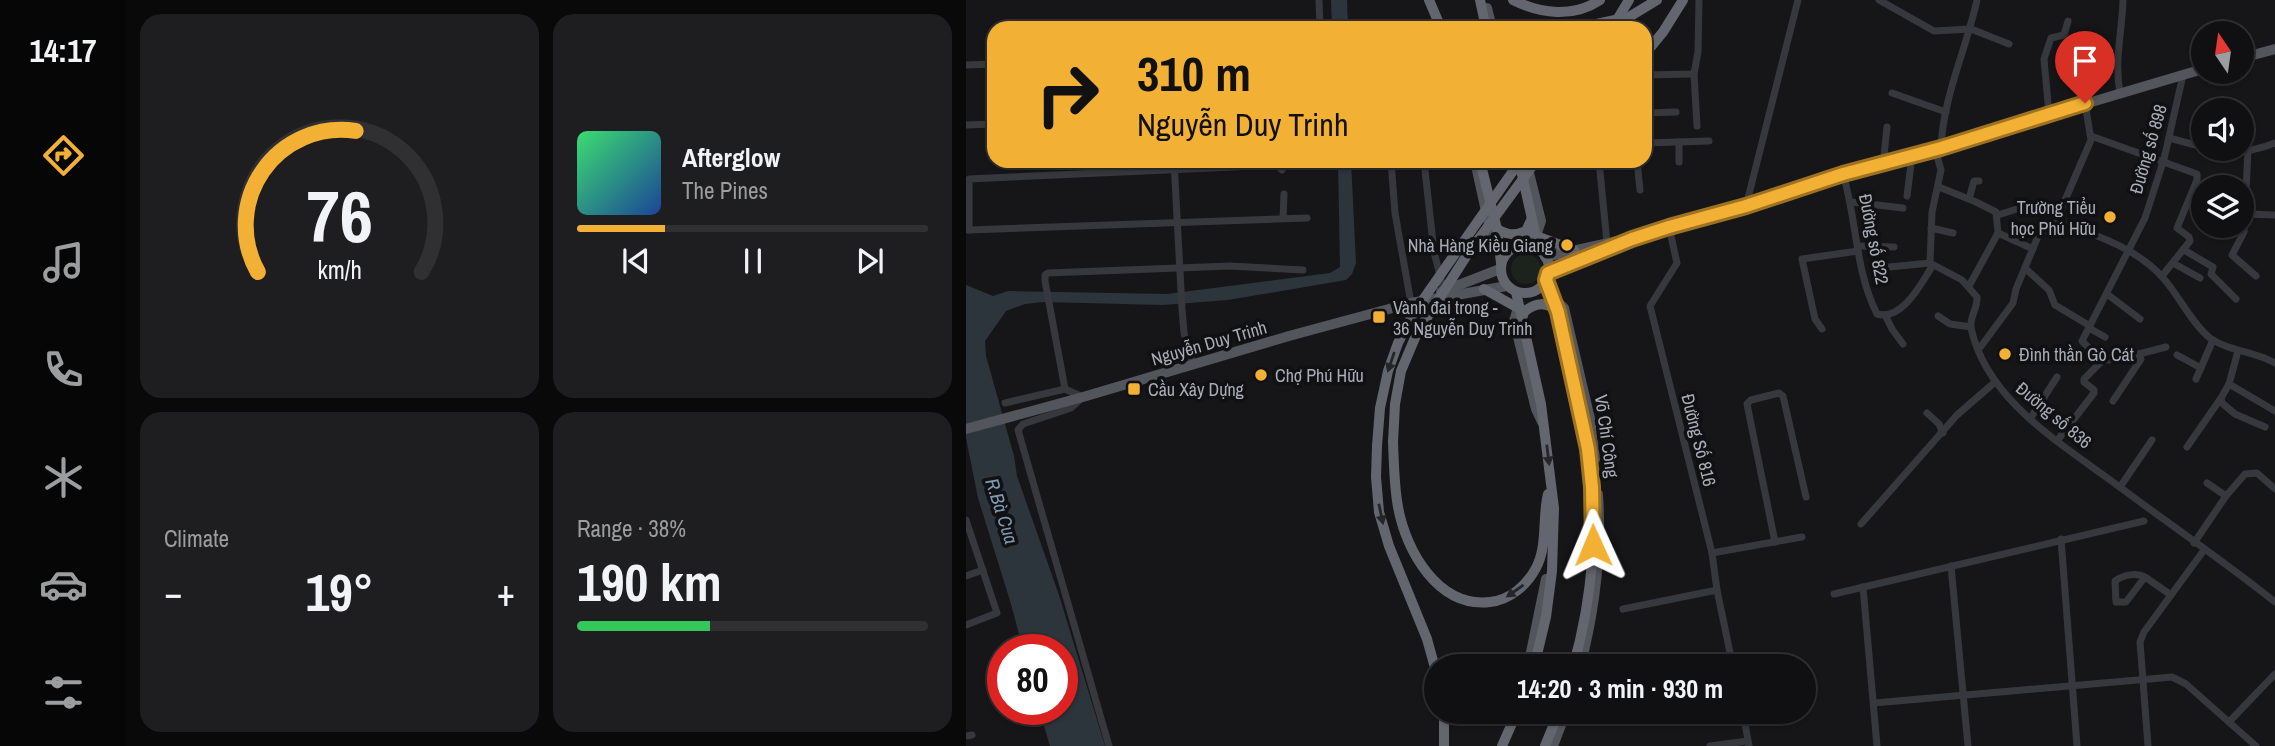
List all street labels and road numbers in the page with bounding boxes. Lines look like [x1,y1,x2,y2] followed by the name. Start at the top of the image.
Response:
[2123,101,2173,197] street label: Đường số 898
[1853,191,1895,287] street label: Đường số 822
[1148,315,1270,371] street label: Nguyễn Duy Trinh
[2011,376,2097,454] street label: Đường số 836
[1675,391,1723,489] street label: Đường Số 816
[1589,393,1625,480] street label: Võ Chí Công

